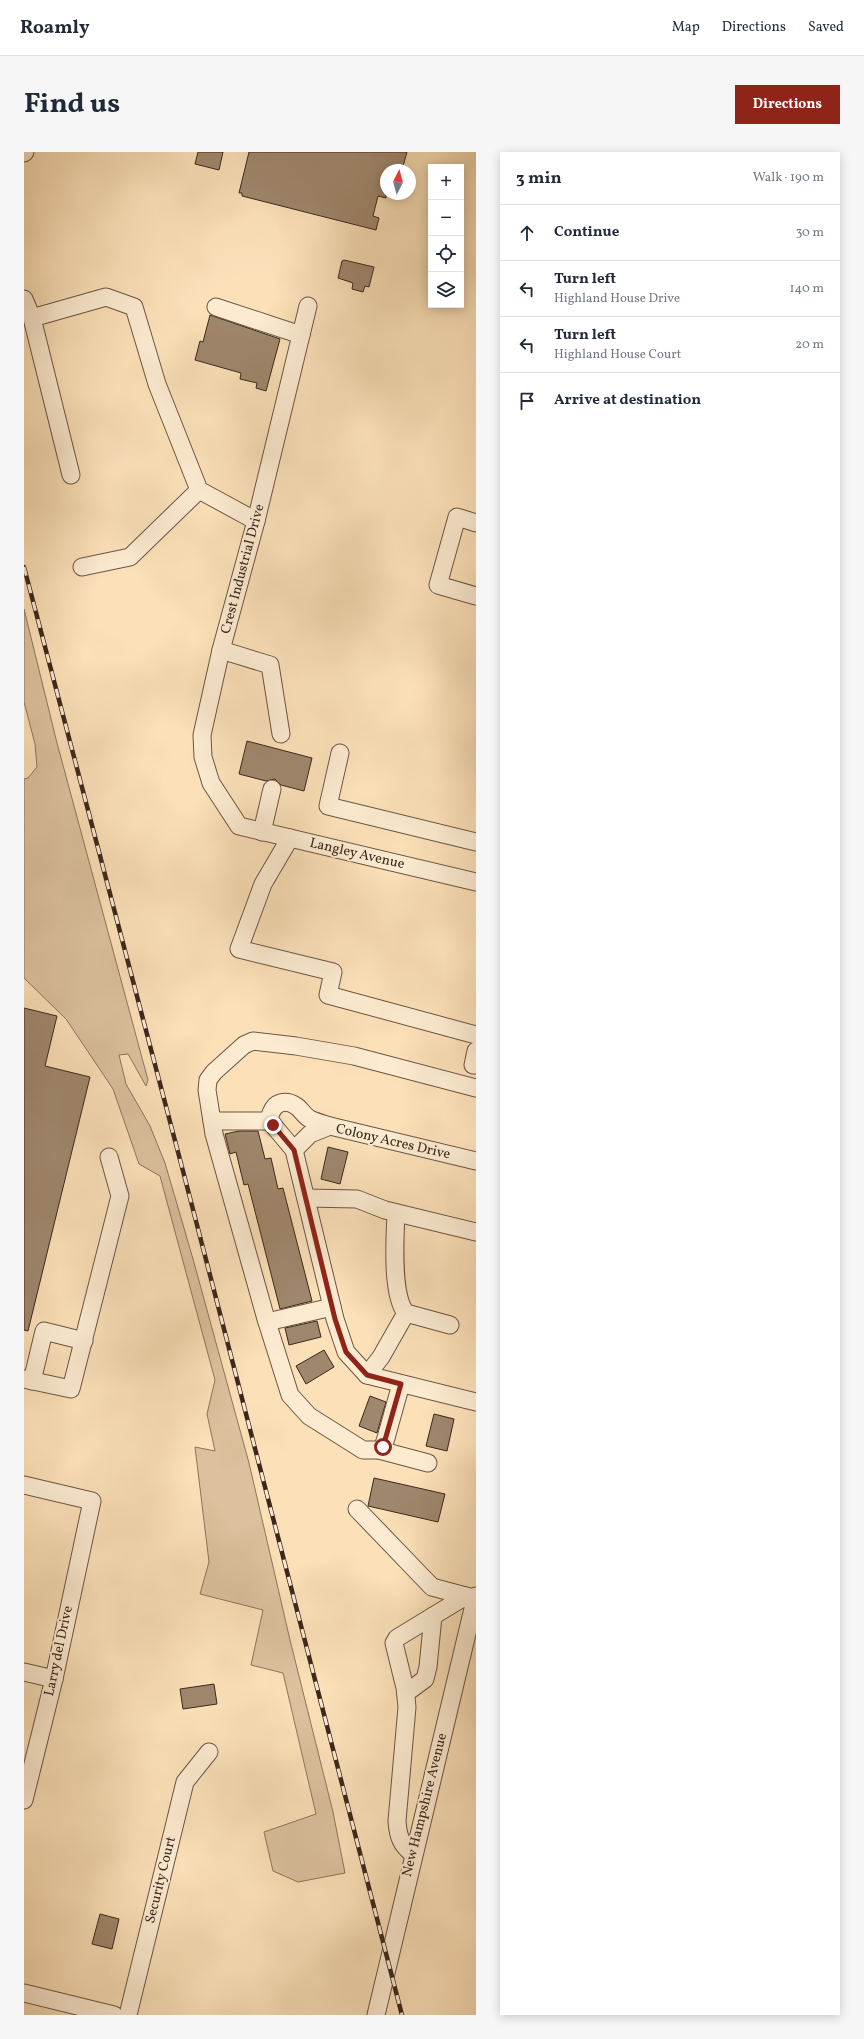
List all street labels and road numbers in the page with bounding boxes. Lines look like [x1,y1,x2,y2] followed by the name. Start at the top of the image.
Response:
[217,502,270,636] street label: Crest Industrial Drive
[308,834,407,874] street label: Langley Avenue
[334,1120,453,1165] street label: Colony Acres Drive
[40,1604,78,1698] street label: Larry del Drive
[398,1731,452,1879] street label: New Hampshire Avenue
[141,1835,181,1925] street label: Security Court

